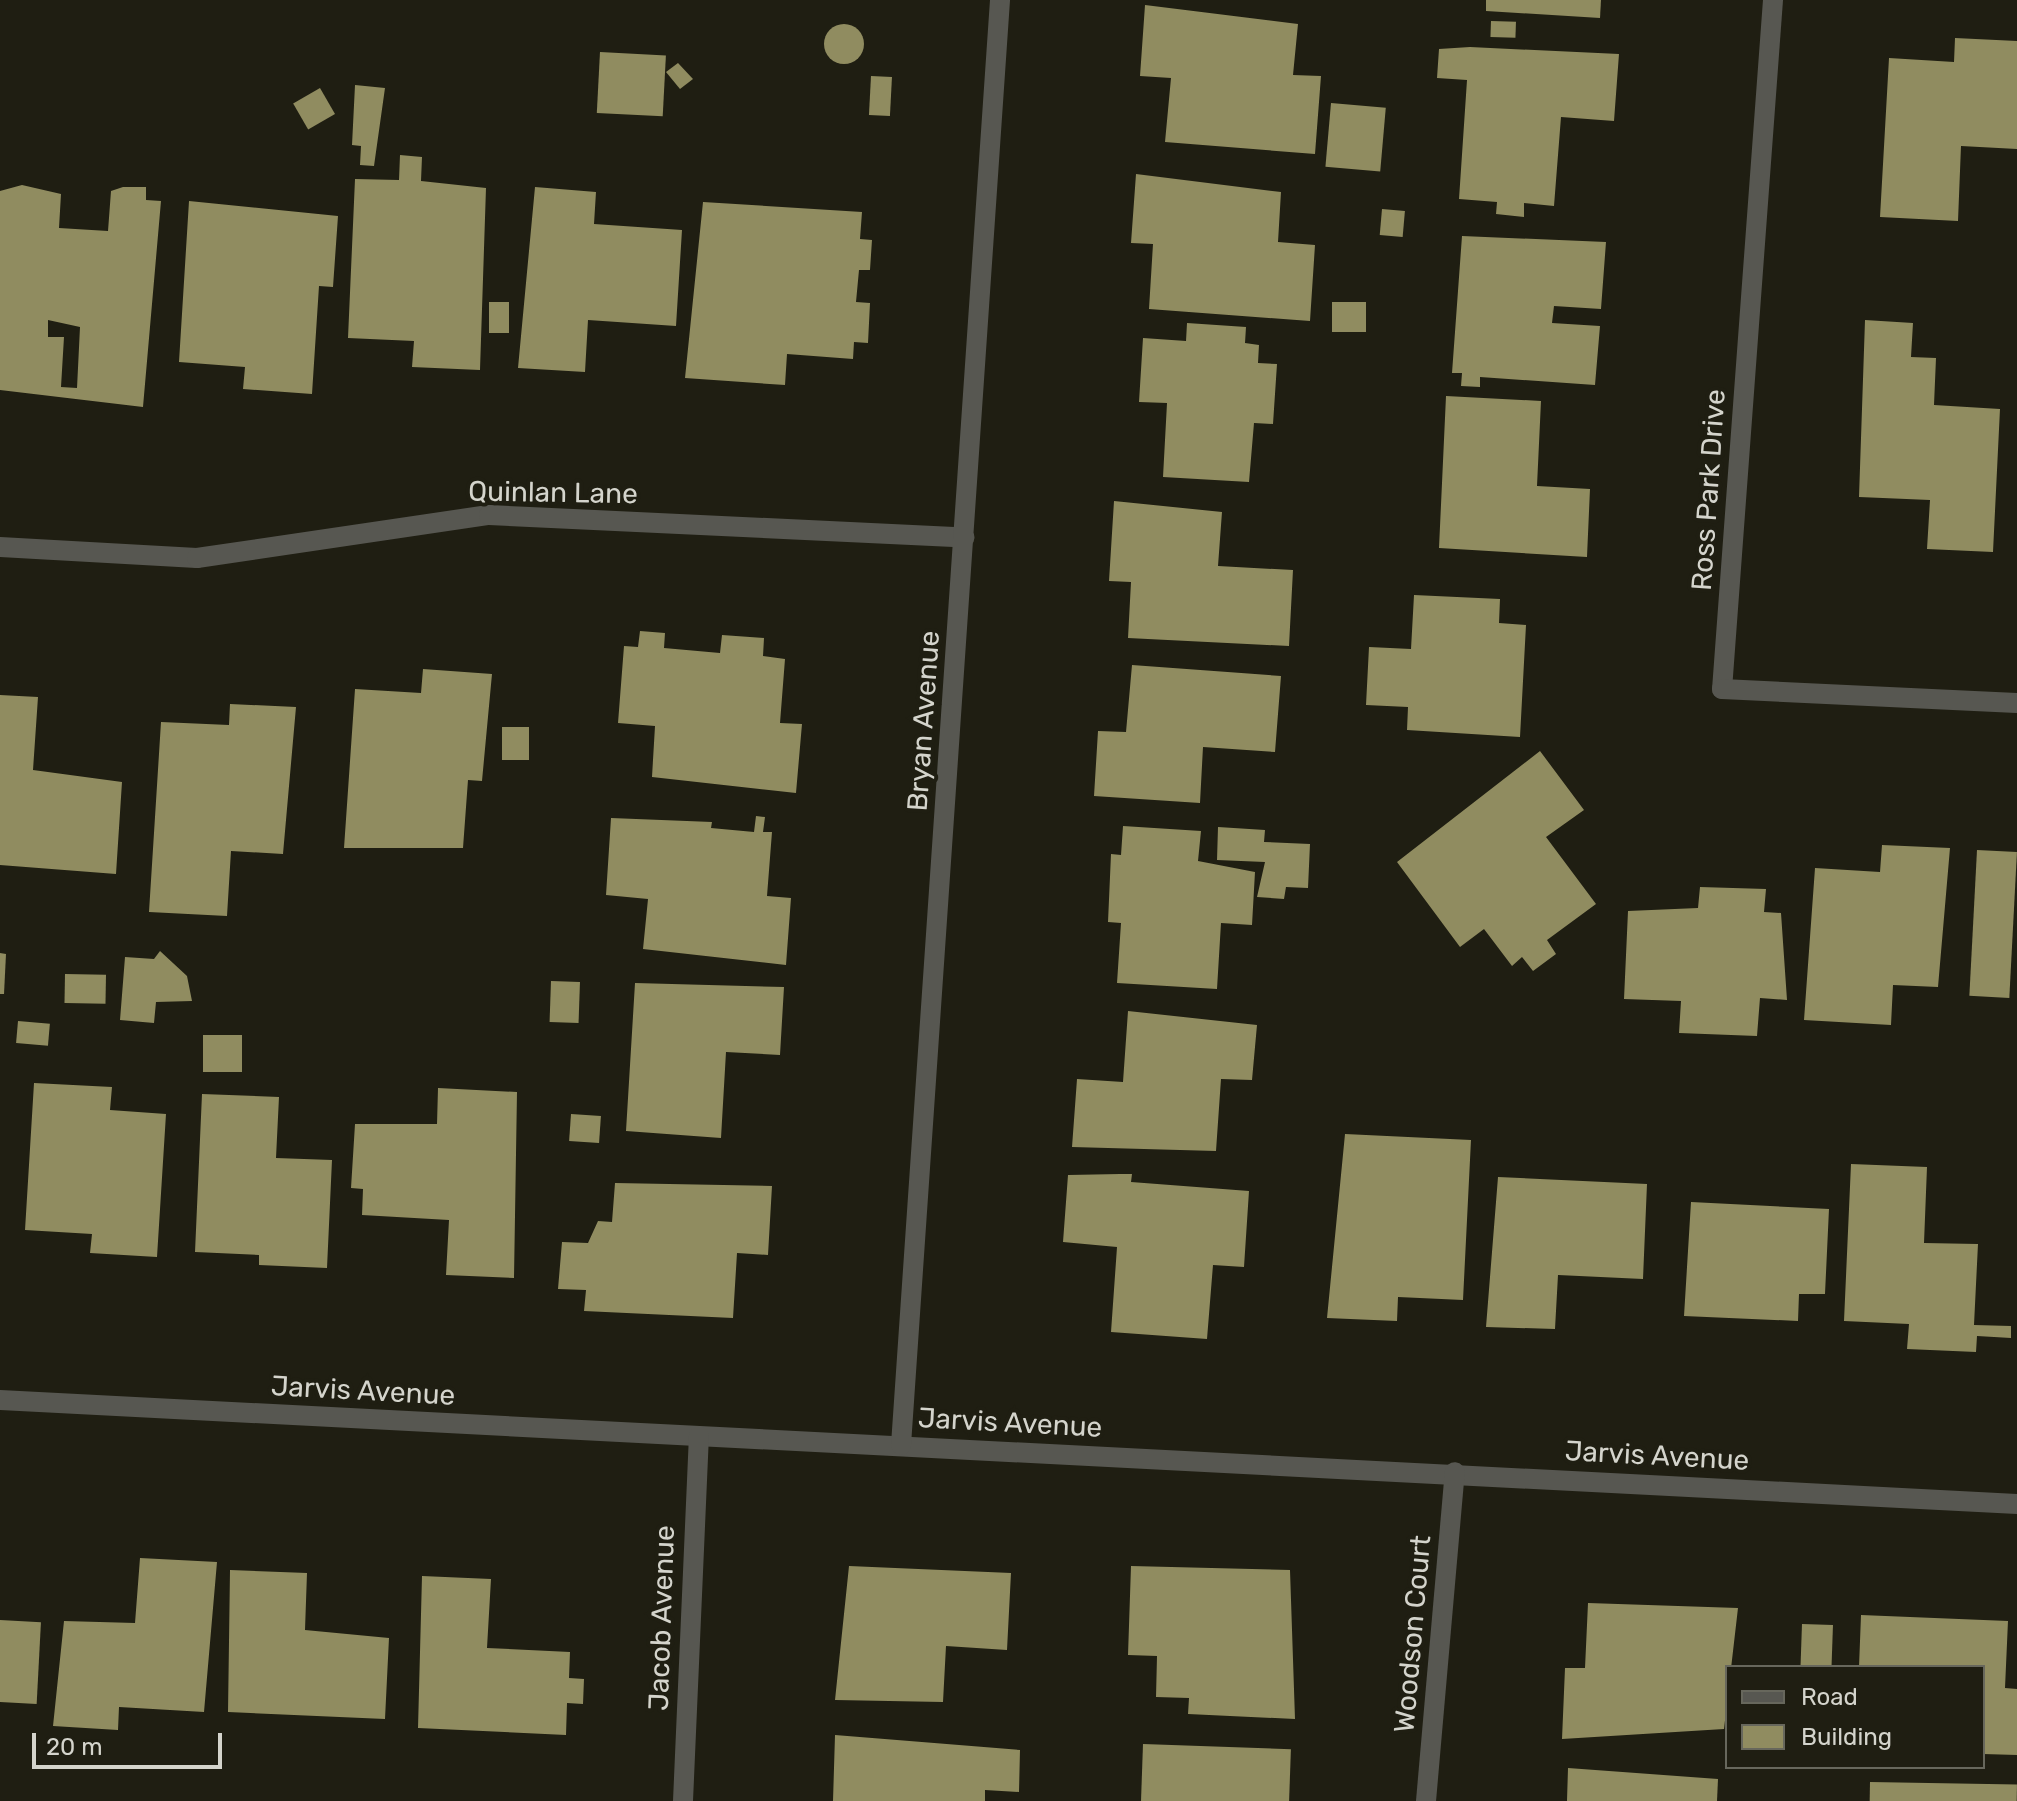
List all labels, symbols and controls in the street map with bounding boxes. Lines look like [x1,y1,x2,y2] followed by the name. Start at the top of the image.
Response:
[1685,388,1733,592] street label: Ross Park Drive
[468,475,638,511] street label: Quinlan Lane
[901,629,947,813] street label: Bryan Avenue
[270,1369,456,1413] street label: Jarvis Avenue
[917,1401,1103,1445] street label: Jarvis Avenue
[1564,1434,1750,1478] street label: Jarvis Avenue
[642,1524,682,1712] street label: Jacob Avenue
[1388,1534,1438,1734] street label: Woodson Court
[1725,1665,1985,1769] legend
[1801,1683,1858,1711] text: Road
[36,1717,226,1767] scale bar
[1801,1723,1892,1751] text: Building
[46,1733,103,1761] text: 20 m

